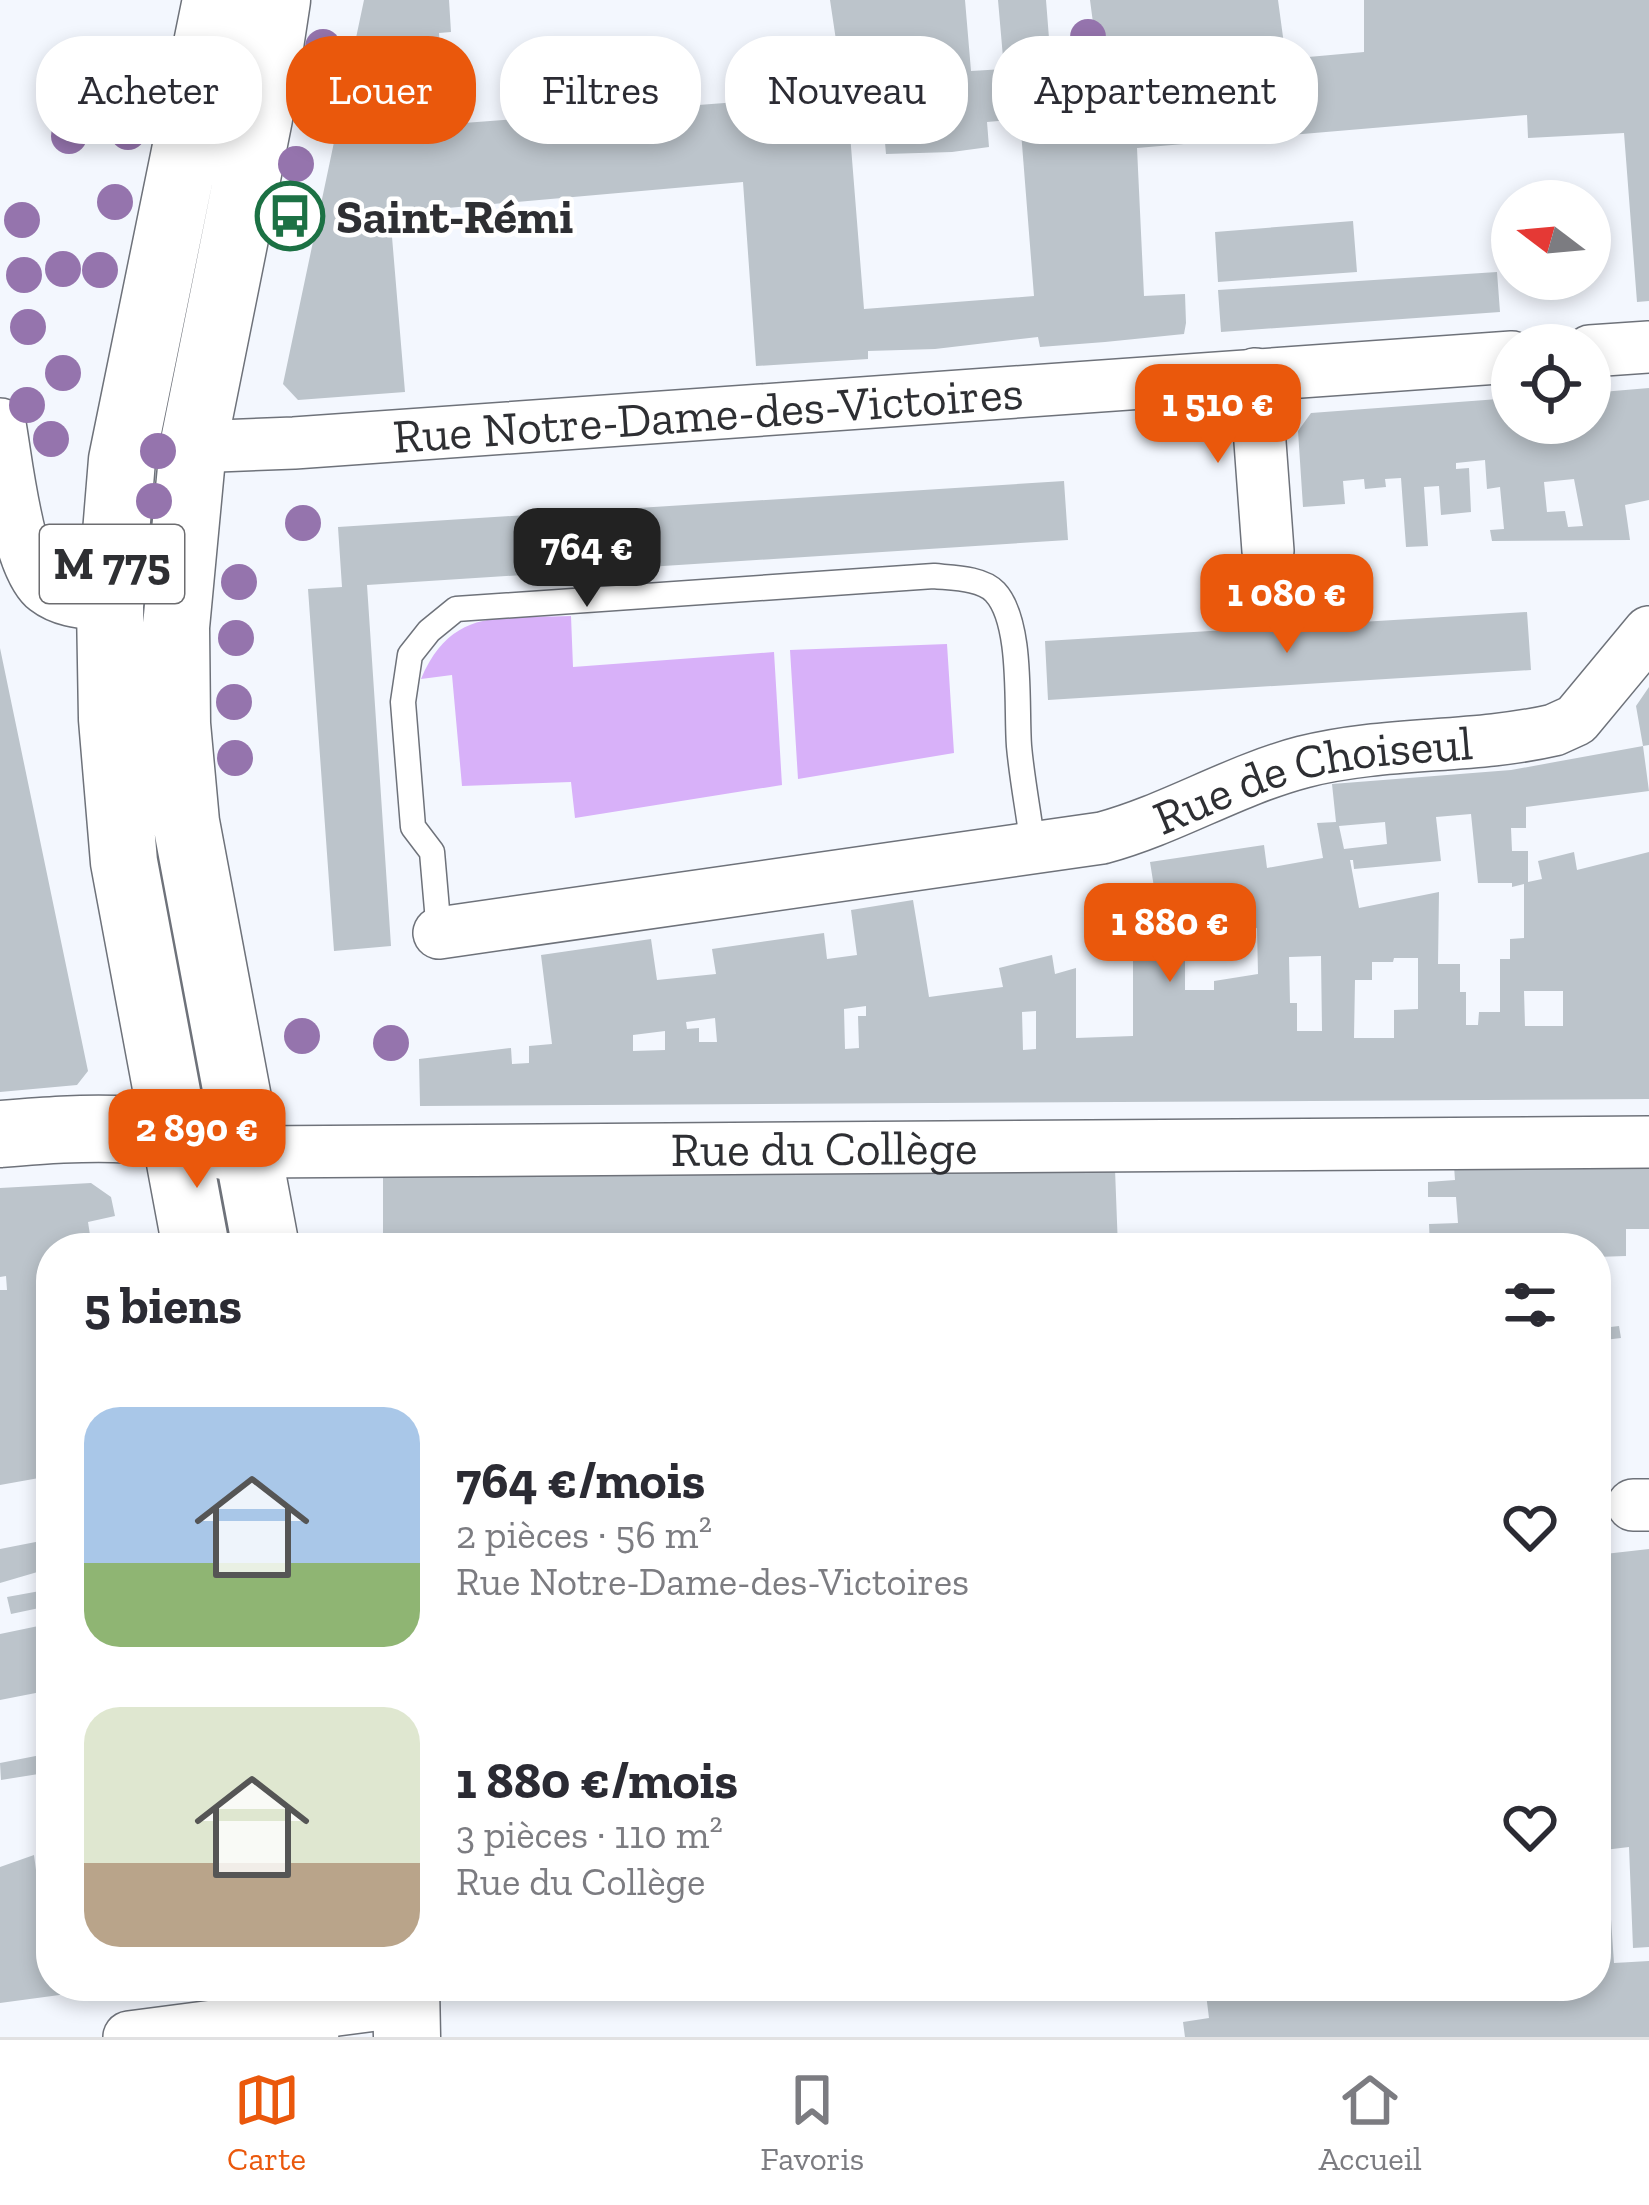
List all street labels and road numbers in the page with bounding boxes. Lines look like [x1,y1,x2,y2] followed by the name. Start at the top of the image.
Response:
[391,363,1025,464] street label: Rue Notre-Dame-des-Victoires
[40,525,184,603] road number: M 775
[1145,714,1475,846] street label: Rue de Choiseul
[670,1118,978,1177] street label: Rue du Collège

